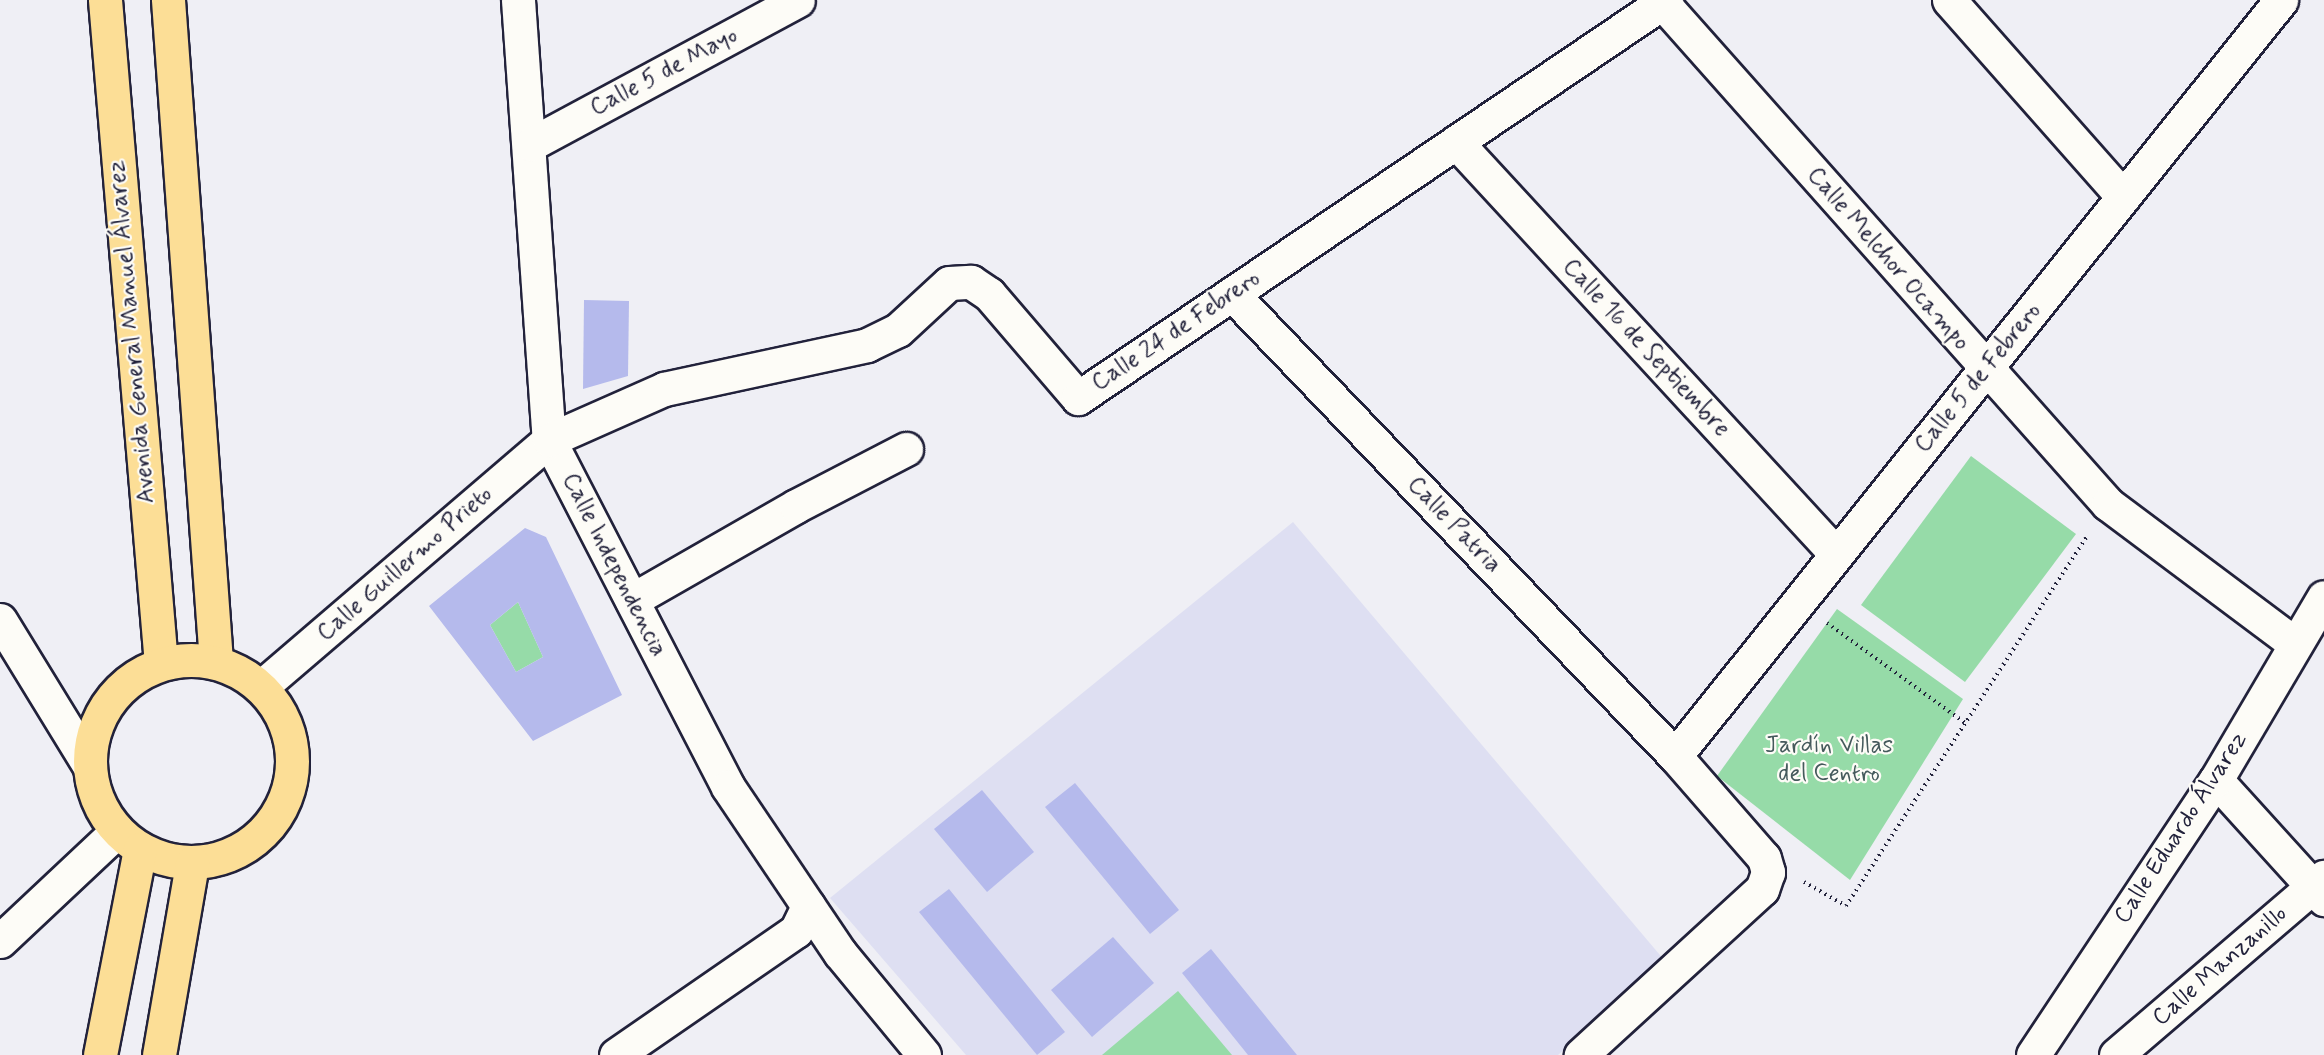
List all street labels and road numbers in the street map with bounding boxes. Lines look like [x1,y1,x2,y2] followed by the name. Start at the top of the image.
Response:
[585,21,743,123] street label: Calle 5 de Mayo
[1803,164,1973,354] street label: Calle Melchor Ocampo
[103,165,161,499] street label: Avenida General Manuel Álvarez
[1555,252,1737,444] street label: Calle 16 de Septiembre
[1085,263,1267,399] street label: Calle 24 de Febrero
[1908,296,2048,460] street label: Calle 5 de Febrero
[553,465,675,665] street label: Calle Independencia
[1401,471,1507,579] street label: Calle Patria
[312,480,498,648] street label: Calle Guillermo Prieto
[2108,726,2254,930] street label: Calle Eduardo Álvarez
[2147,900,2293,1032] street label: Calle Manzanillo

